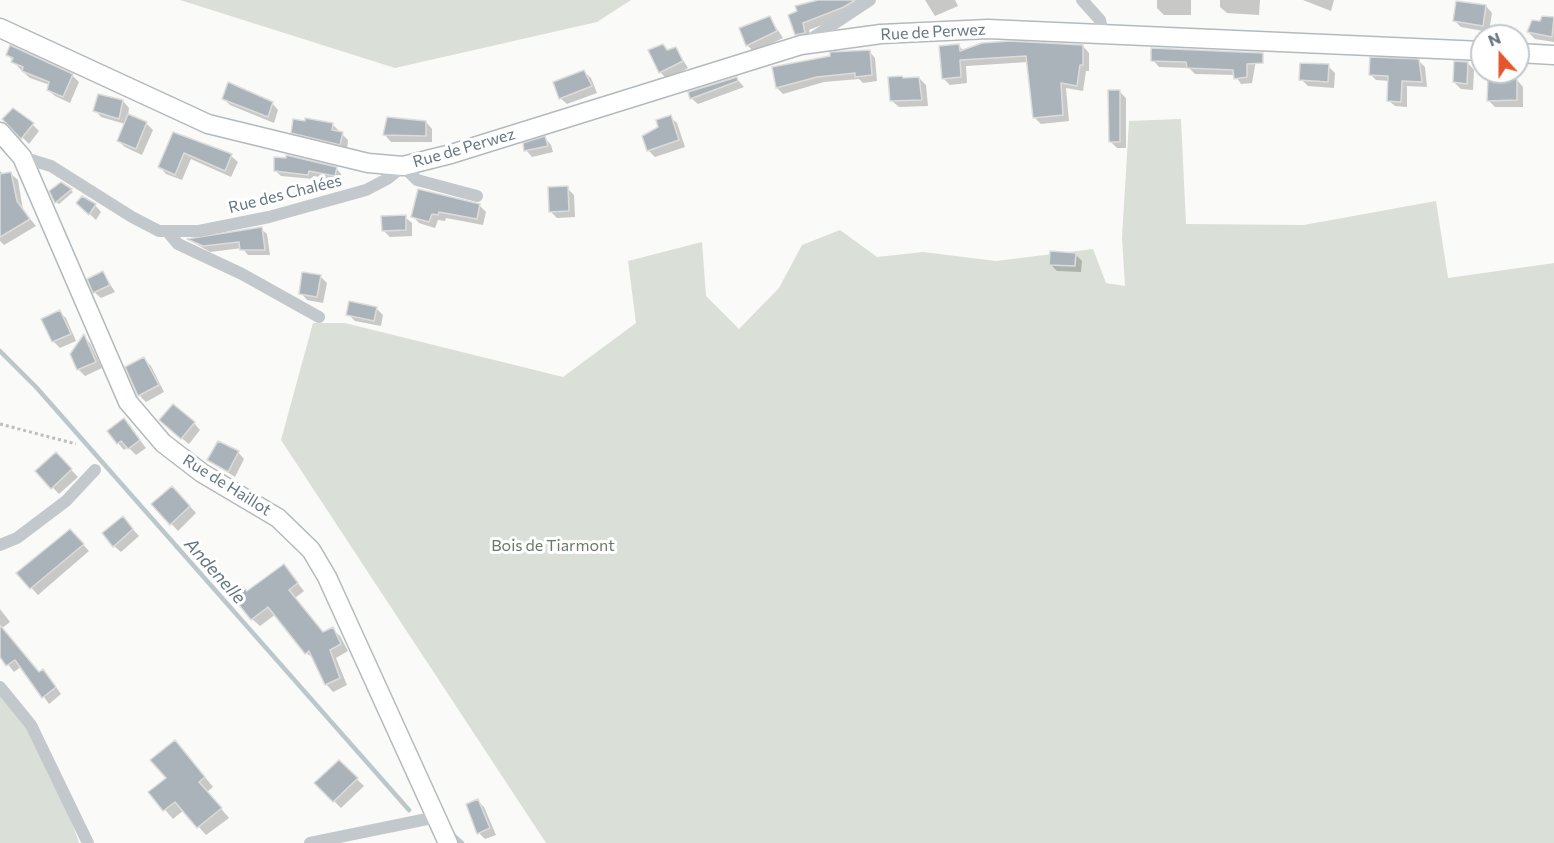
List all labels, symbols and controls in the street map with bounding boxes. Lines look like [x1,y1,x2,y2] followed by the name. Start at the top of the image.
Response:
[880,20,986,44] street label: Rue de Perwez
[1470,24,1530,84] north arrow
[1485,28,1503,50] text: N
[411,124,517,172] street label: Rue de Perwez
[226,171,344,217] street label: Rue des Chalées
[179,450,275,520] street label: Rue de Haillot
[180,534,250,608] water label: Andenelle
[491,536,615,556] park label: Bois de Tiarmont

